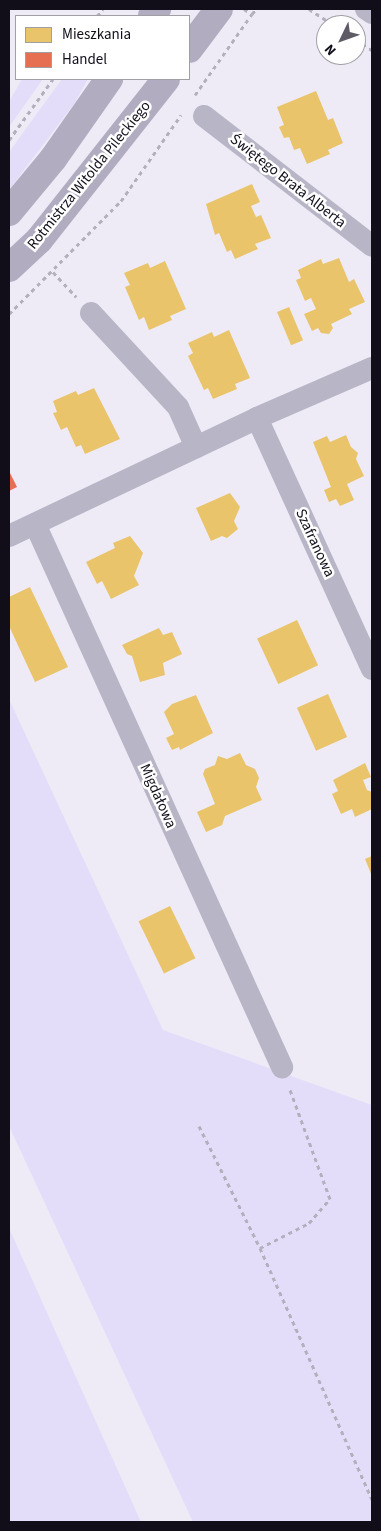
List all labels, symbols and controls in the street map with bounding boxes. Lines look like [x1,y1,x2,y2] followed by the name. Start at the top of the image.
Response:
[15,15,190,80] legend
[316,15,366,65] north arrow
[62,24,131,45] text: Mieszkania
[320,39,341,60] text: N
[62,49,107,70] text: Handel
[24,97,154,253] street label: Rotmistrza Witolda Pileckiego
[227,130,349,232] street label: Świętego Brata Alberta
[291,506,339,580] street label: Szafranowa
[136,761,180,831] street label: Migdałowa

